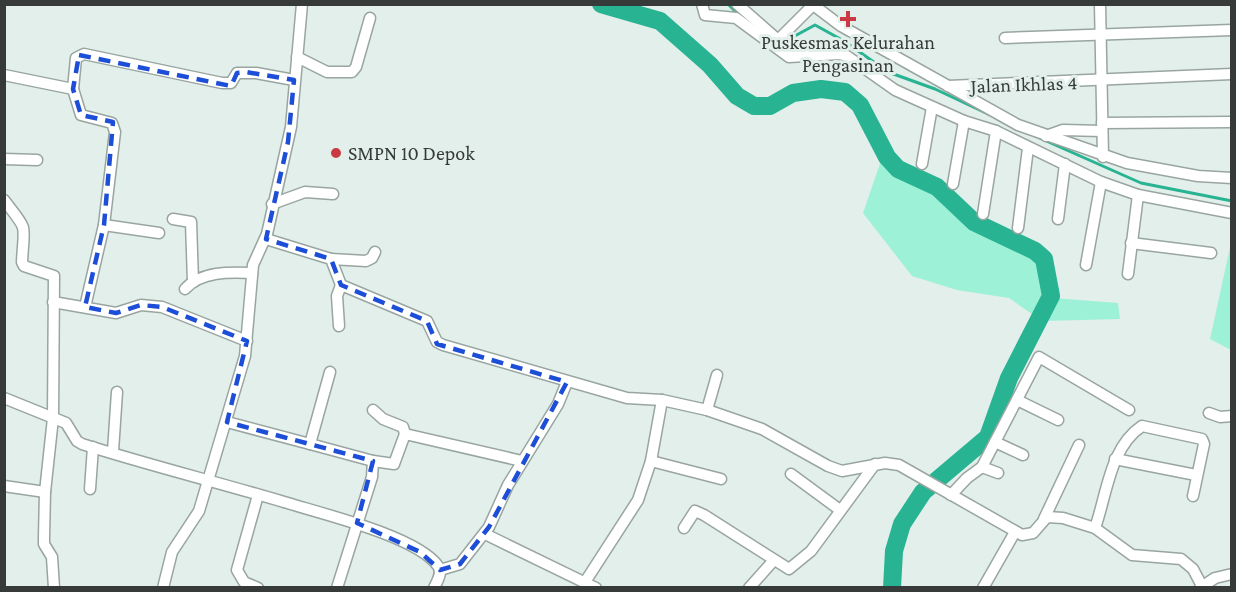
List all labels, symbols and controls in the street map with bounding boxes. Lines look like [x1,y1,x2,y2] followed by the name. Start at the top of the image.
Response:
[839,10,857,28] marker: Puskesmas Kelurahan Pengasinan
[761,31,935,77] place label: Puskesmas Kelurahan Pengasinan
[968,71,1078,98] street label: Jalan Ikhlas 4
[348,142,475,165] place label: SMPN 10 Depok
[329,146,343,160] marker: SMPN 10 Depok

